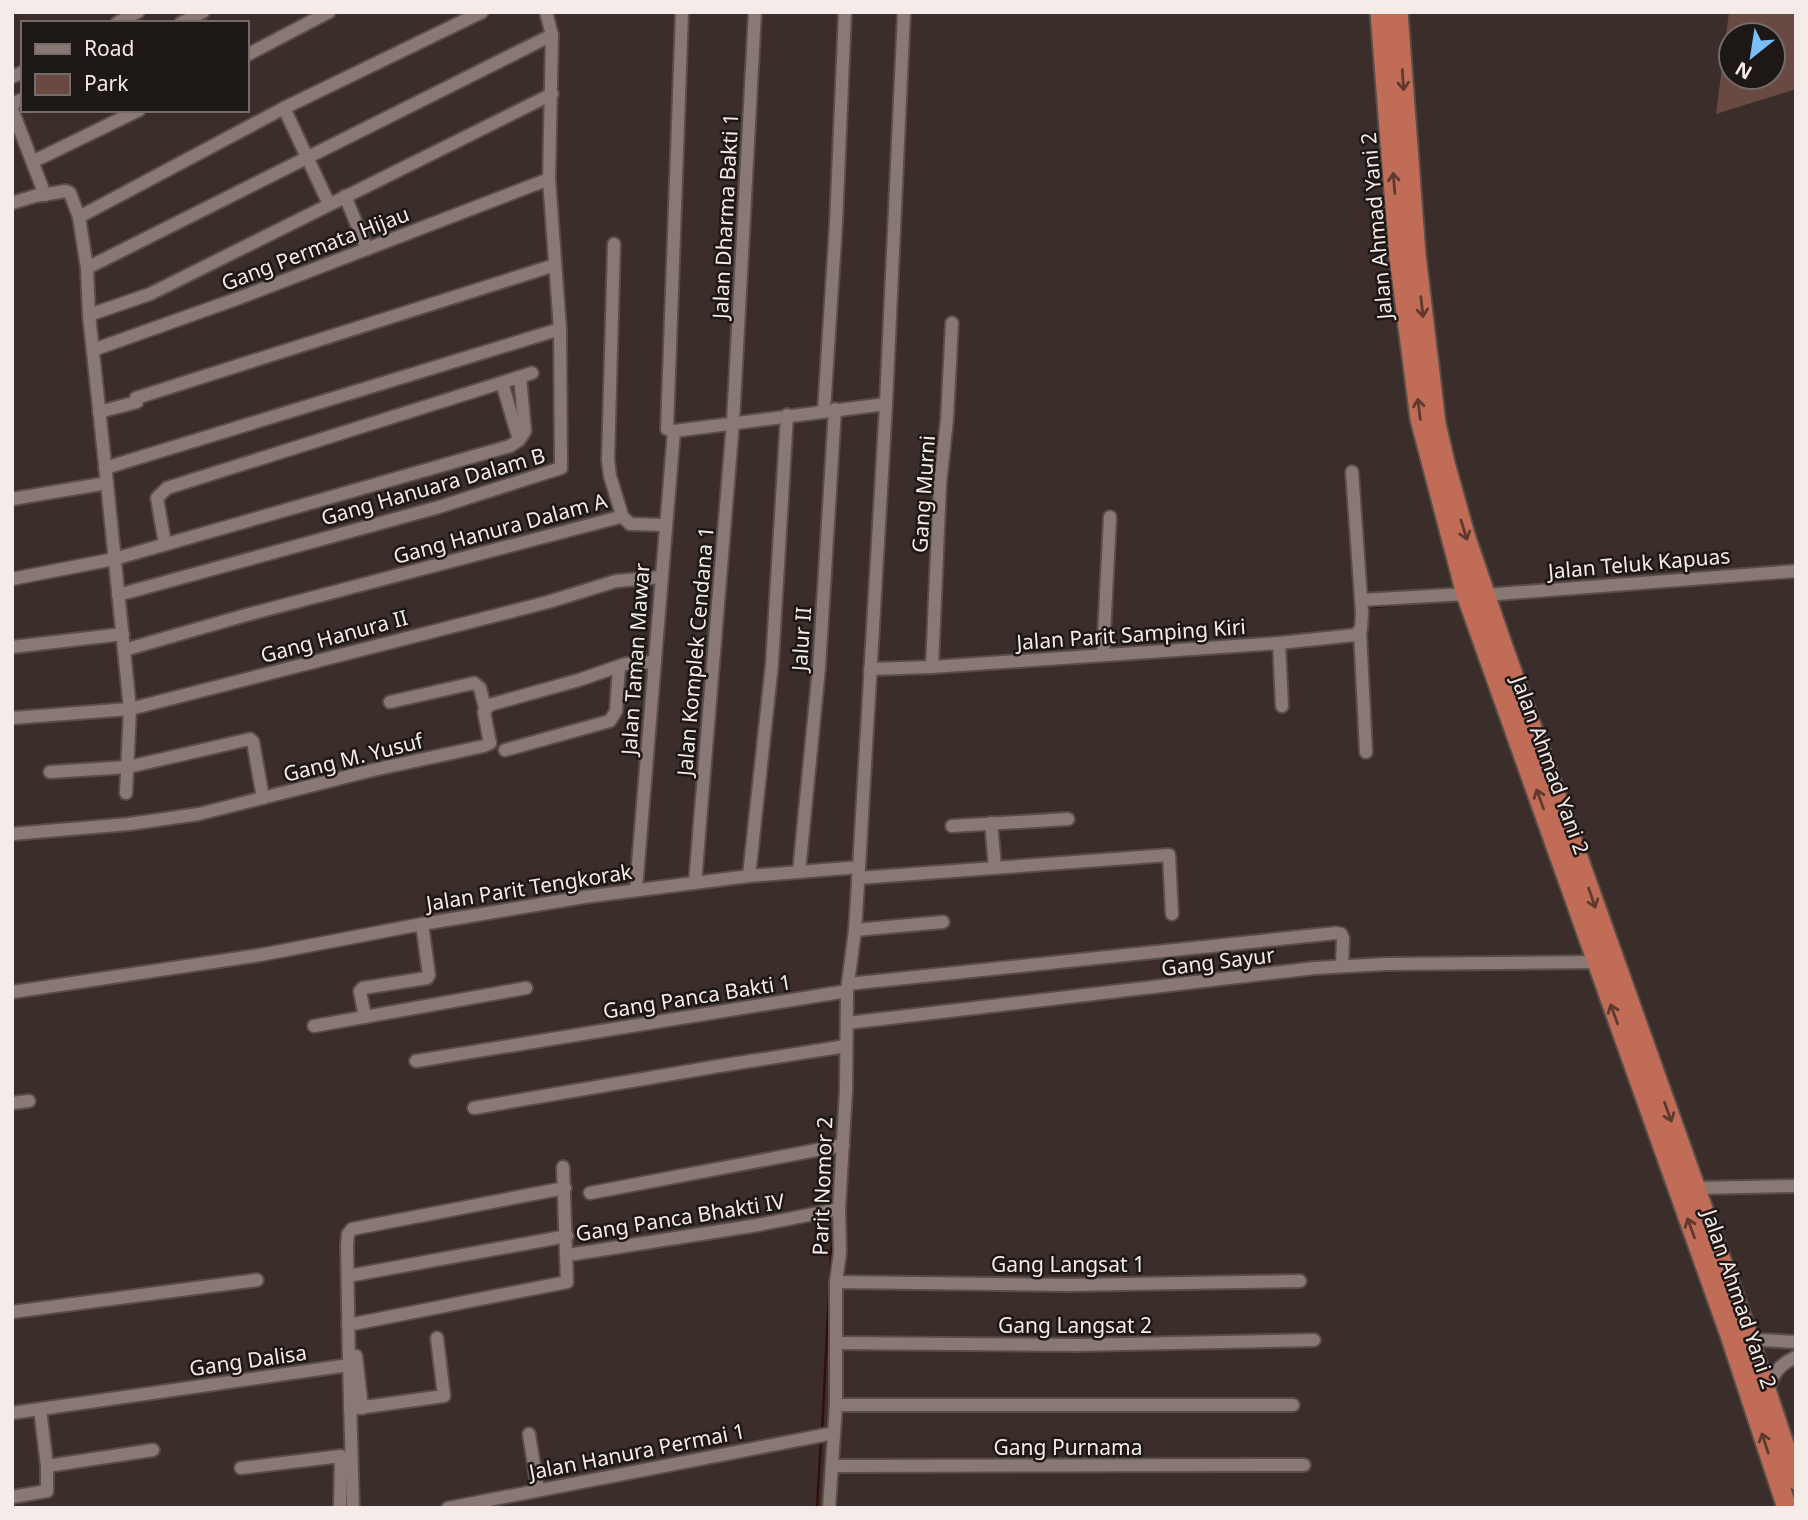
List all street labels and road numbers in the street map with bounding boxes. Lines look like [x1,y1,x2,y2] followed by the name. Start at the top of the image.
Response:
[706,112,744,322] street label: Jalan Dharma Bakti 1
[1354,131,1398,323] street label: Jalan Ahmad Yani 2
[217,199,413,297] street label: Gang Permata Hijau
[905,434,941,554] street label: Gang Murni
[318,441,548,531] street label: Gang Hanuara Dalam B
[390,486,610,570] street label: Gang Hanura Dalam A
[670,525,720,779] street label: Jalan Komplek Cendana 1
[1545,541,1731,585] street label: Jalan Teluk Kapuas
[614,562,656,758] street label: Jalan Taman Mawar
[257,603,411,669] street label: Gang Hanura II
[785,606,817,674] street label: Jalur II
[1013,612,1247,656] street label: Jalan Parit Samping Kiri
[1505,670,1596,858] street label: Jalan Ahmad Yani 2
[280,726,428,788] street label: Gang M. Yusuf
[422,857,635,917] street label: Jalan Parit Tengkorak
[1160,940,1277,982] street label: Gang Sayur
[601,967,793,1025] street label: Gang Panca Bakti 1
[806,1116,838,1256] street label: Parit Nomor 2
[574,1187,787,1247] street label: Gang Panca Bhakti IV
[1696,1204,1784,1392] street label: Jalan Ahmad Yani 2
[991,1250,1145,1278] street label: Gang Langsat 1
[998,1311,1152,1339] street label: Gang Langsat 2
[188,1338,308,1382] street label: Gang Dalisa
[525,1416,747,1486] street label: Jalan Hanura Permai 1
[994,1433,1142,1461] street label: Gang Purnama

